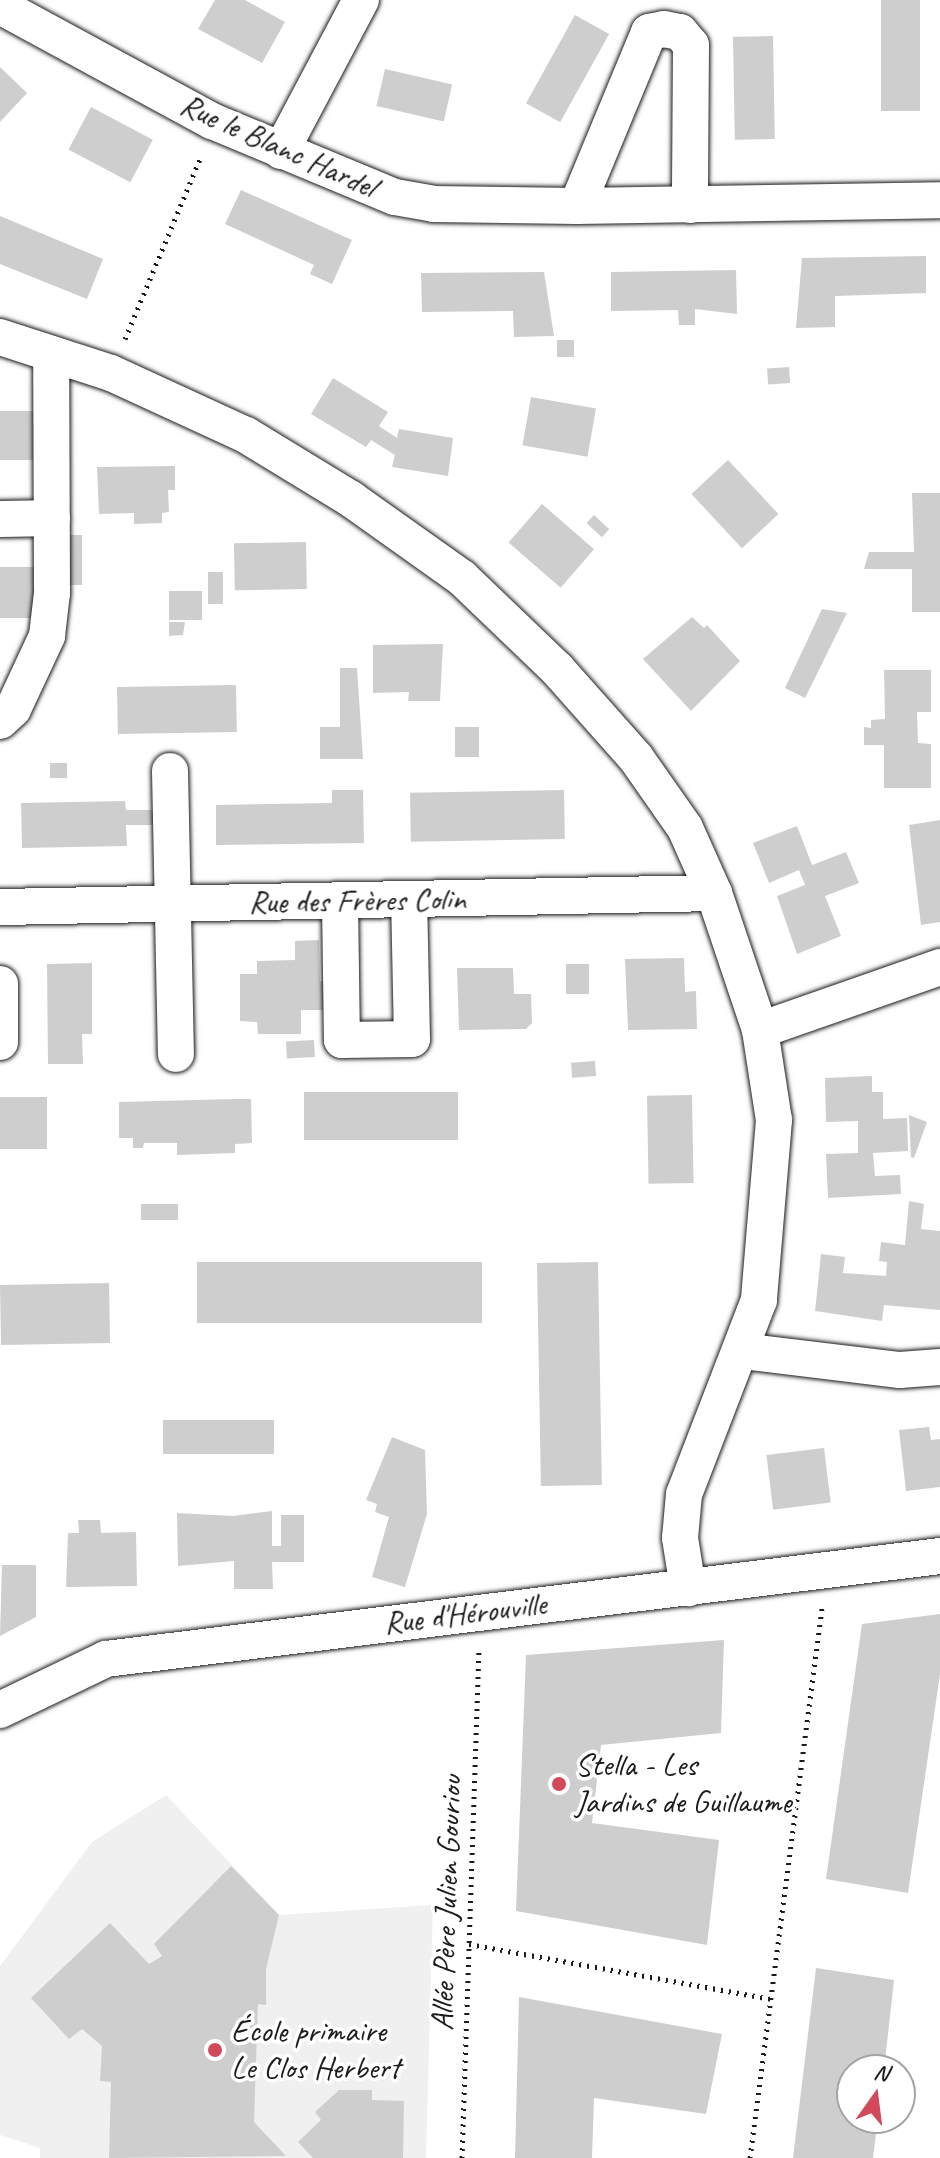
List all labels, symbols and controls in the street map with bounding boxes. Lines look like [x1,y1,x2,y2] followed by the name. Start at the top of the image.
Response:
[173,85,383,207] street label: Rue le Blanc Hardel
[248,880,466,922] street label: Rue des Frères Colin
[382,1585,548,1643] street label: Rue d'Hérouville
[575,1747,790,1822] place label: Stella - Les Jardins de Guillaume
[423,1775,471,2031] street label: Allée Père Julien Gouriou
[550,1775,568,1793] marker: Stella - Les Jardins de Guillaume
[231,2013,400,2088] place label: École primaire Le Clos Herbert
[206,2041,224,2059] marker: École primaire Le Clos Herbert
[836,2054,916,2134] north arrow
[871,2057,891,2088] text: N

